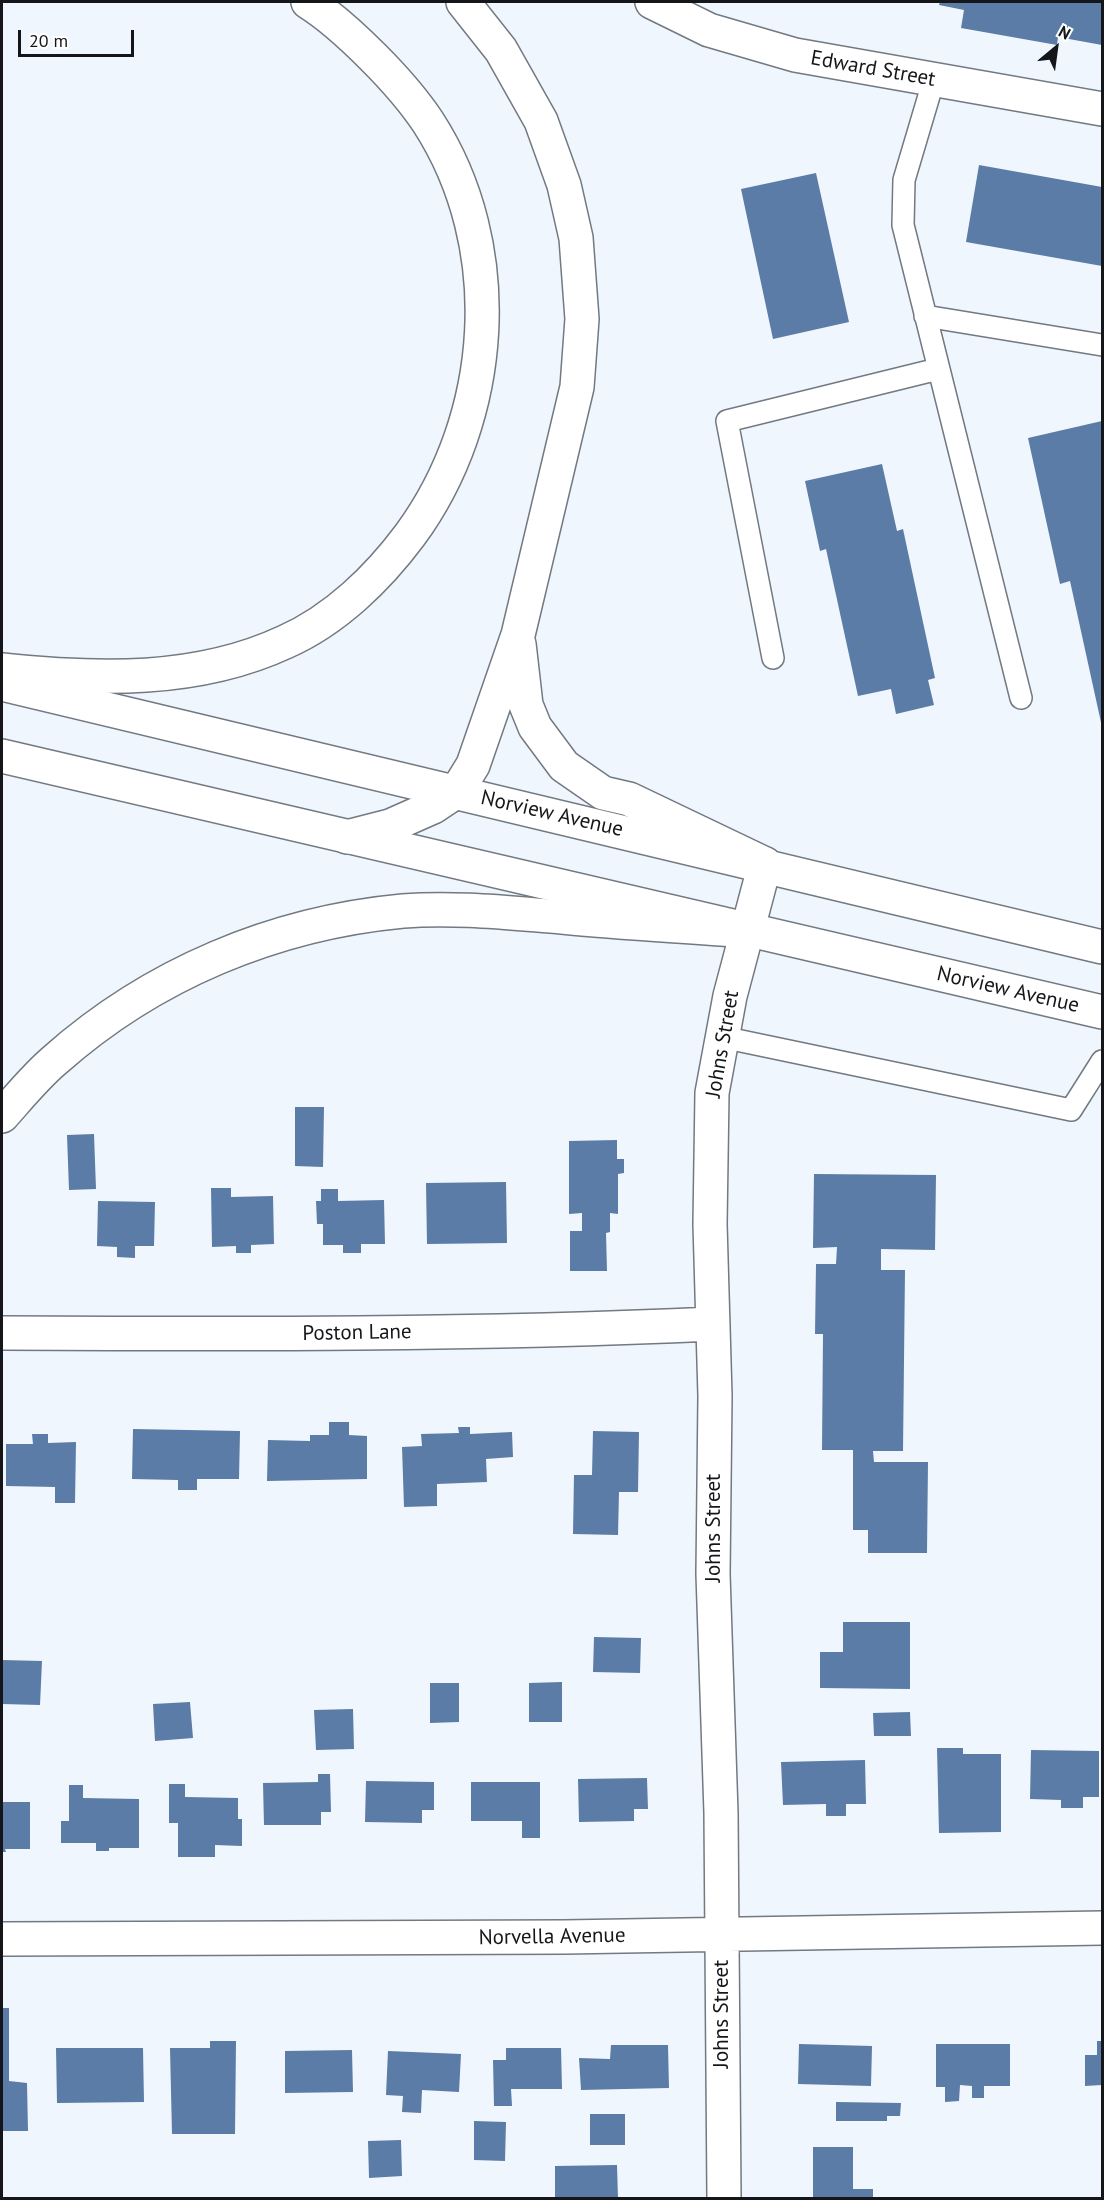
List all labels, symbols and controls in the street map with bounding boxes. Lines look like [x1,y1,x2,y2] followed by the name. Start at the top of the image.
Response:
[21,18,136,56] scale bar
[1026,18,1086,78] north arrow
[1055,21,1074,44] text: N
[29,29,68,52] text: 20 m
[809,46,937,92] street label: Edward Street
[478,785,626,843] street label: Norview Avenue
[934,961,1082,1019] street label: Norview Avenue
[701,988,745,1100] street label: Johns Street
[302,1319,412,1347] street label: Poston Lane
[701,1474,727,1582] street label: Johns Street
[478,1923,626,1951] street label: Norvella Avenue
[709,1960,735,2068] street label: Johns Street

